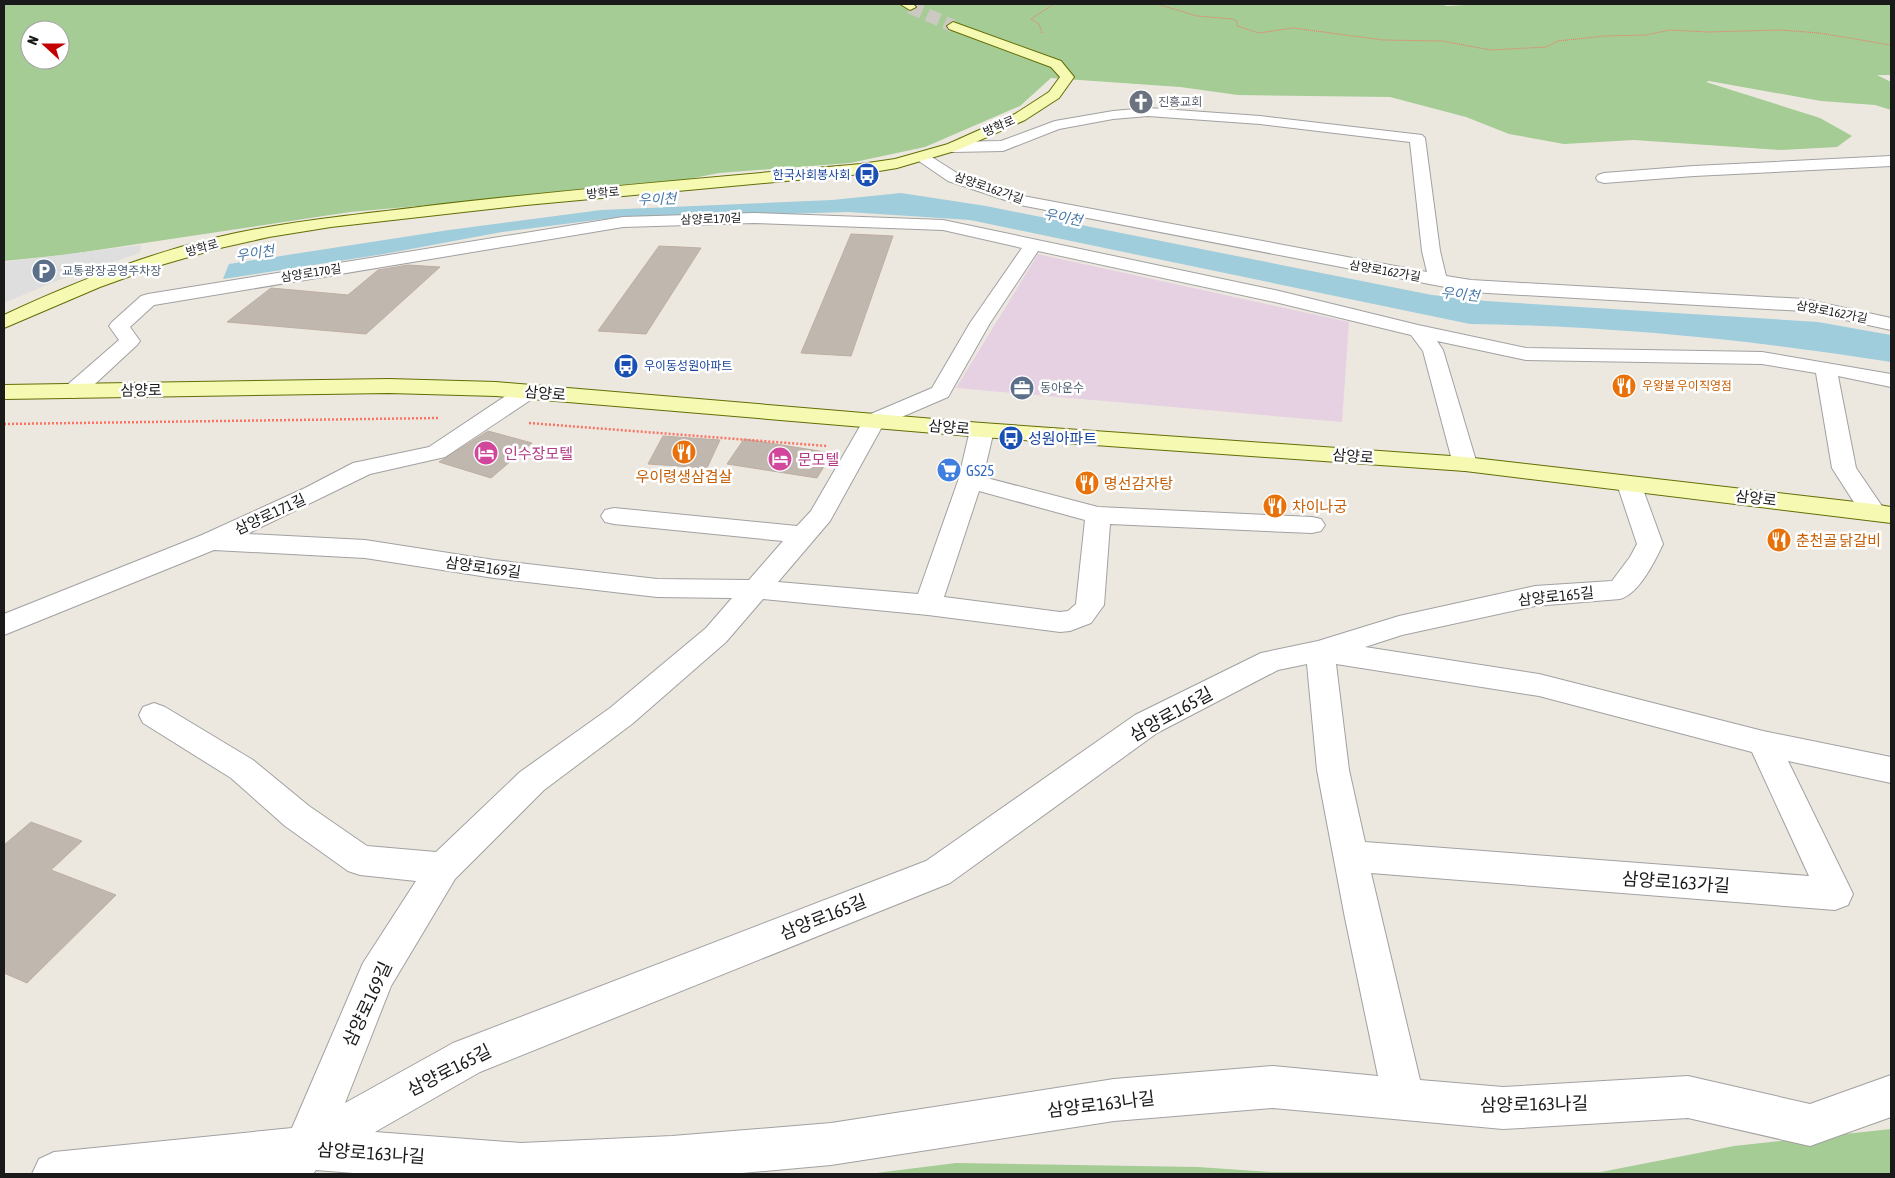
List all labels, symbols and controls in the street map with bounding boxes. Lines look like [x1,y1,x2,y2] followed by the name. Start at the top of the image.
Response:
[20,20,70,70] north arrow
[24,34,42,47] text: N
[1128,89,1154,115] church icon: 진흥교회
[1158,95,1202,109] place label: 진흥교회
[981,113,1017,139] street label: 방학로
[854,162,880,188] bus stop icon: 한국사회봉사회
[773,168,850,182] place label: 한국사회봉사회
[953,170,1025,206] street label: 삼양로162가길
[586,185,620,201] street label: 방학로
[637,190,678,208] water label: 우이천
[1043,205,1085,229] water label: 우이천
[680,211,742,227] street label: 삼양로170길
[184,237,220,259] street label: 방학로
[235,242,276,264] water label: 우이천
[31,258,57,284] parking icon: 교통광장공영주차장
[1348,258,1422,284] street label: 삼양로162가길
[280,261,342,285] street label: 삼양로170길
[62,264,161,278] place label: 교통광장공영주차장
[1440,284,1481,304] water label: 우이천
[1795,298,1869,326] street label: 삼양로162가길
[613,353,639,379] bus stop icon: 우이동성원아파트
[644,359,732,373] place label: 우이동성원아파트
[1611,373,1637,399] restaurant icon: 우왕불 우이직영점
[1009,375,1035,401] office icon: 동아운수
[1642,379,1732,393] place label: 우왕불 우이직영점
[120,381,162,399] street label: 삼양로
[1040,381,1084,395] place label: 동아운수
[524,383,566,403] street label: 삼양로
[928,417,970,437] street label: 삼양로
[998,425,1024,451] bus stop icon: 성원아파트
[1028,430,1097,447] place label: 성원아파트
[671,439,697,465] restaurant icon: 우이령생삼겹살
[473,440,499,466] hotel icon: 인수장모텔
[504,445,573,462] place label: 인수장모텔
[767,446,793,472] hotel icon: 문모텔
[1332,446,1374,466] street label: 삼양로
[798,451,839,468] place label: 문모텔
[936,457,962,483] supermarket icon: GS25
[966,462,994,479] place label: GS25
[636,468,732,485] place label: 우이령생삼겹살
[1074,470,1100,496] restaurant icon: 명선감자탕
[1104,475,1173,492] place label: 명선감자탕
[1734,487,1778,509] street label: 삼양로
[232,490,308,538] street label: 삼양로171길
[1262,493,1288,519] restaurant icon: 차이나궁
[1292,498,1347,515] place label: 차이나궁
[1766,527,1792,553] restaurant icon: 춘천골 닭갈비
[1796,532,1881,549] place label: 춘천골 닭갈비
[444,553,522,581] street label: 삼양로169길
[1517,584,1595,608] street label: 삼양로165길
[1126,683,1216,745] street label: 삼양로165길
[1621,868,1731,896] street label: 삼양로163가길
[777,890,869,944] street label: 삼양로165길
[338,958,396,1050] street label: 삼양로169길
[403,1040,495,1100] street label: 삼양로165길
[1046,1087,1156,1121] street label: 삼양로163나길
[1480,1093,1588,1115] street label: 삼양로163나길
[316,1139,426,1167] street label: 삼양로163나길

